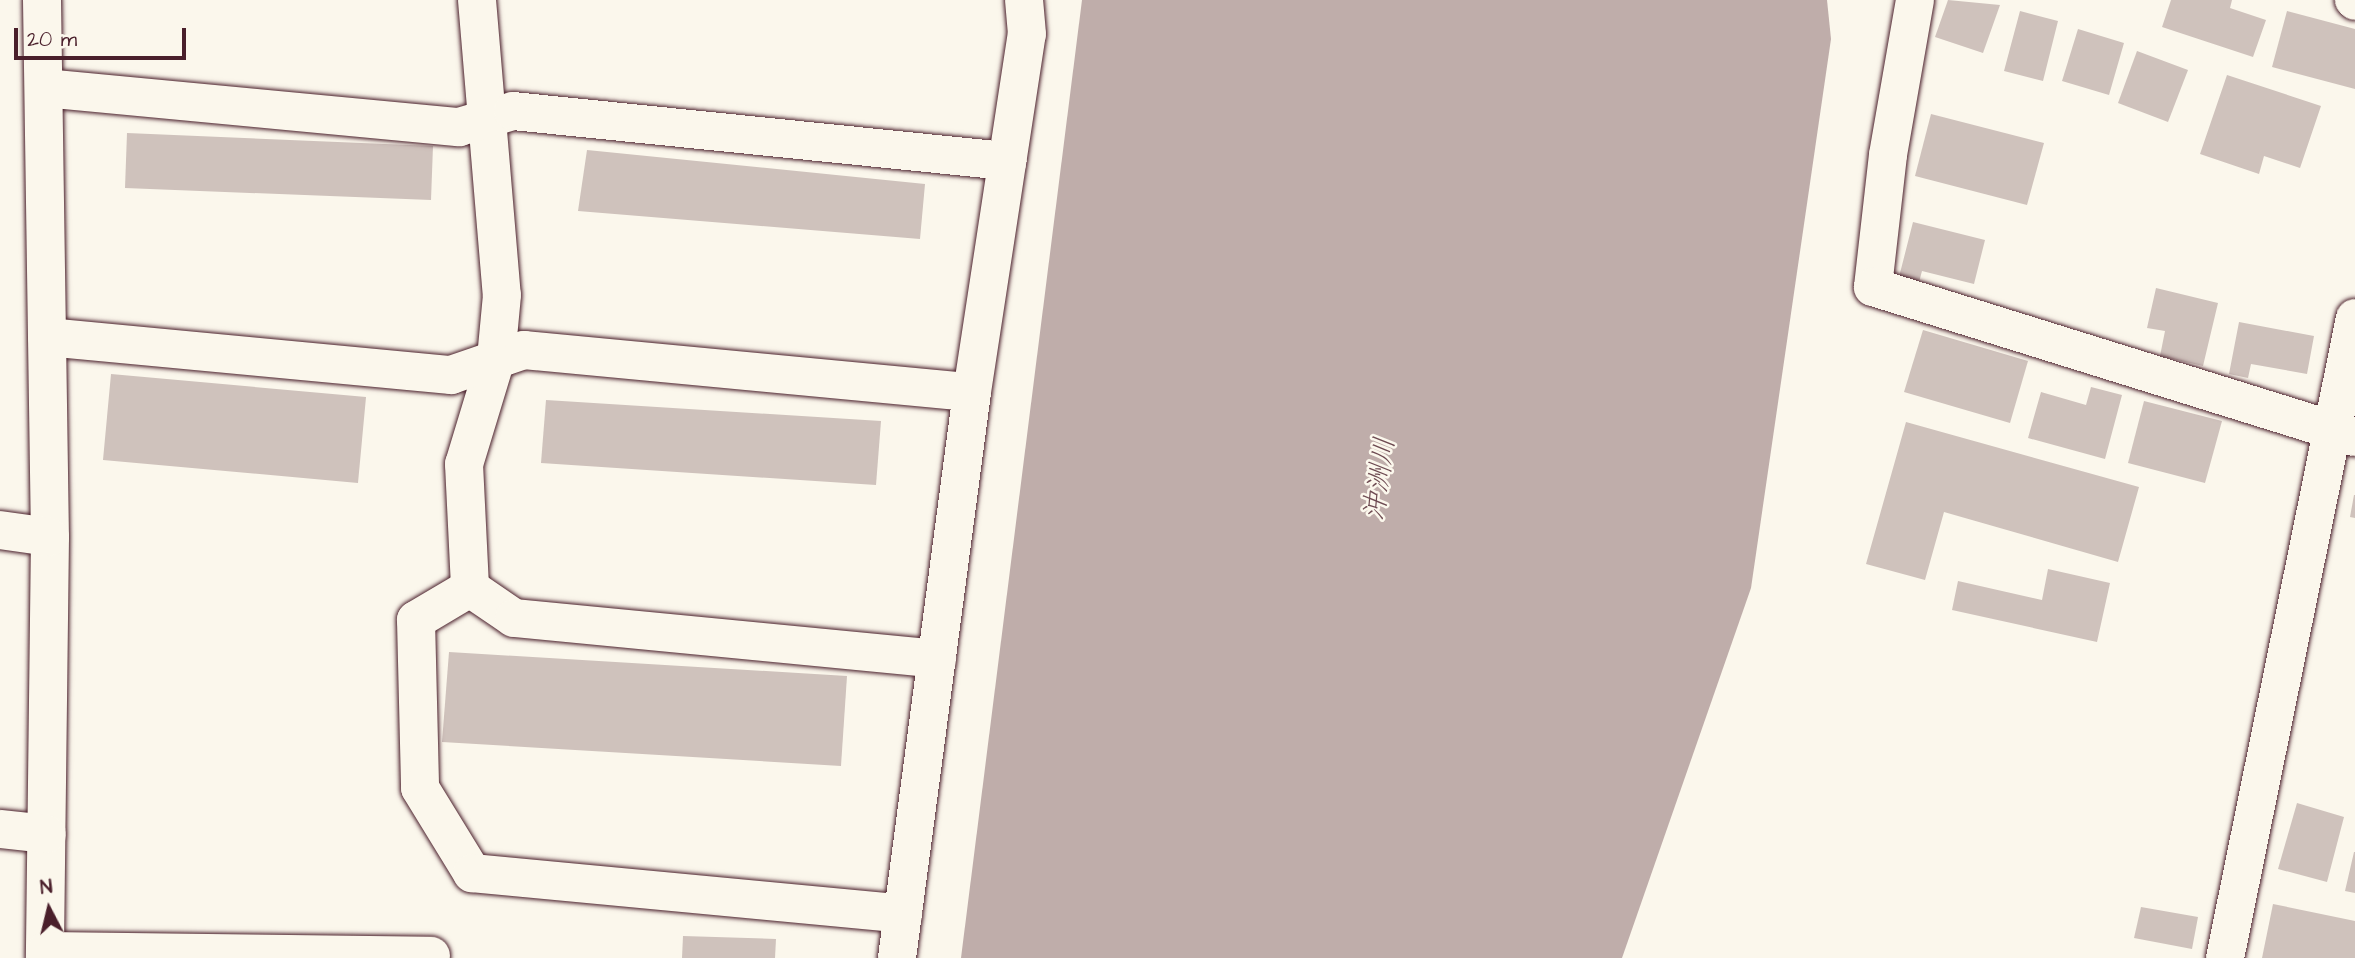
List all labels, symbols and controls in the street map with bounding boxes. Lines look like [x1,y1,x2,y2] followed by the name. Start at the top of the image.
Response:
[18,14,189,58] scale bar
[27,25,77,54] text: 20 m
[1358,435,1402,523] water label: 沖洲川
[14,874,84,944] north arrow
[39,874,54,902] text: N

